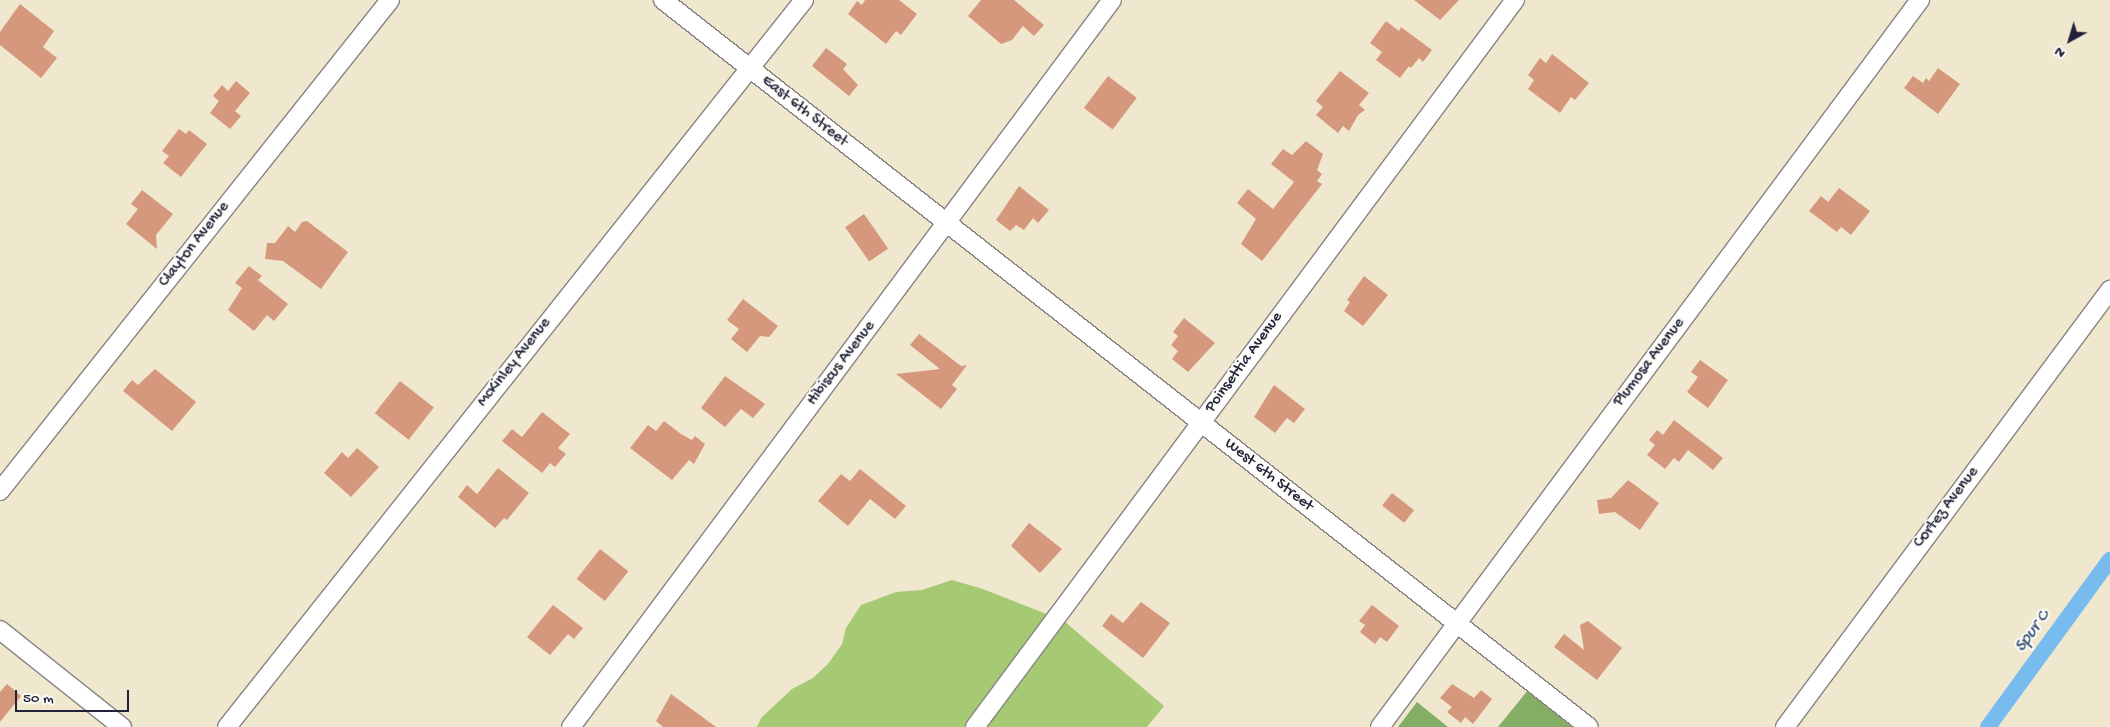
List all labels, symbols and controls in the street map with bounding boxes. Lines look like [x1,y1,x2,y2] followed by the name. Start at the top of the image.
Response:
[2045,15,2095,65] north arrow
[2051,43,2069,62] text: N
[757,72,851,152] street label: East 6th Street
[156,198,234,292] street label: Clayton Avenue
[1202,309,1288,417] street label: Poinsettia Avenue
[474,315,556,411] street label: McKinley Avenue
[1610,315,1690,411] street label: Plumosa Avenue
[804,318,880,410] street label: Hibiscus Avenue
[1220,435,1316,517] street label: West 6th Street
[1910,464,1984,552] street label: Cortez Avenue
[2011,607,2055,657] water label: Spur C
[18,680,131,712] scale bar
[23,690,54,708] text: 50 m

